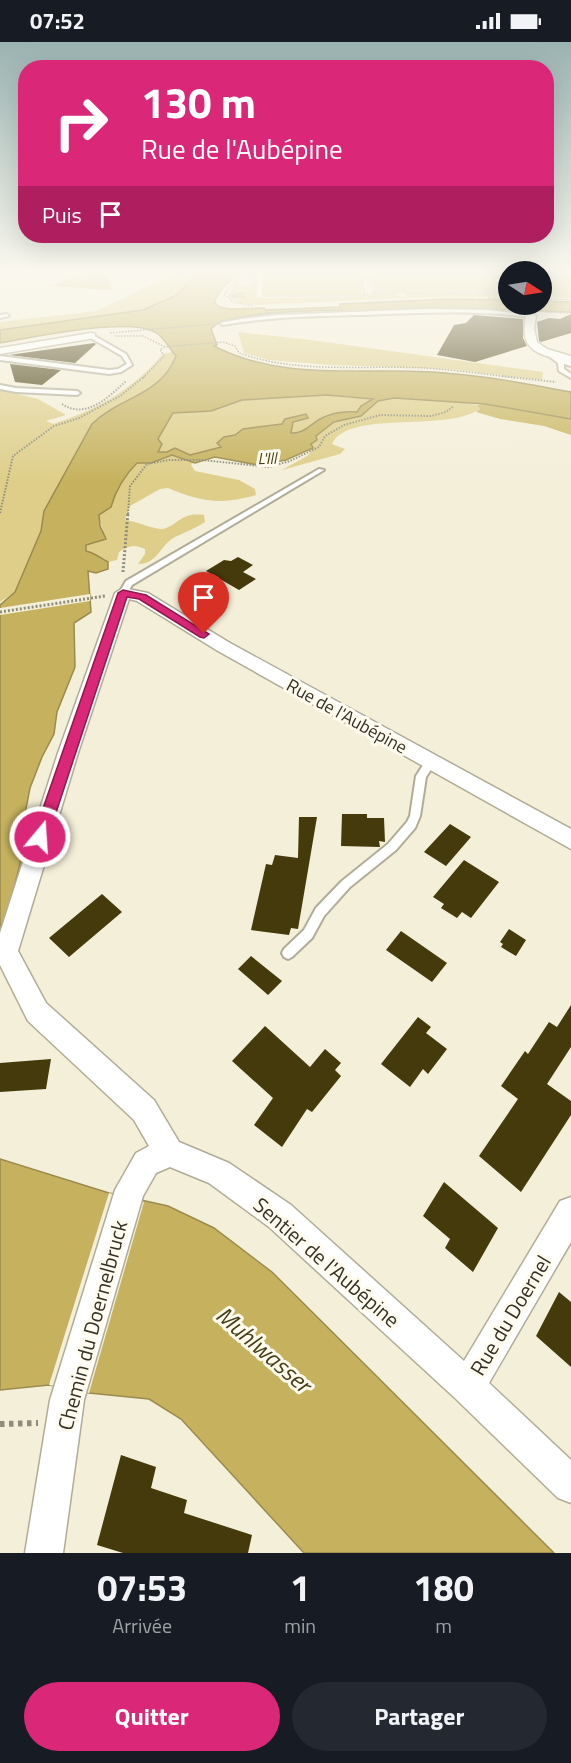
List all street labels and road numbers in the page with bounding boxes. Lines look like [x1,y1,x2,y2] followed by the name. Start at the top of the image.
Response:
[282,672,412,760] street label: Rue de l'Aubépine
[247,1189,407,1335] street label: Sentier de l'Aubépine
[49,1216,135,1434] street label: Chemin du Doernelbruck
[461,1249,559,1381] street label: Rue du Doernel

